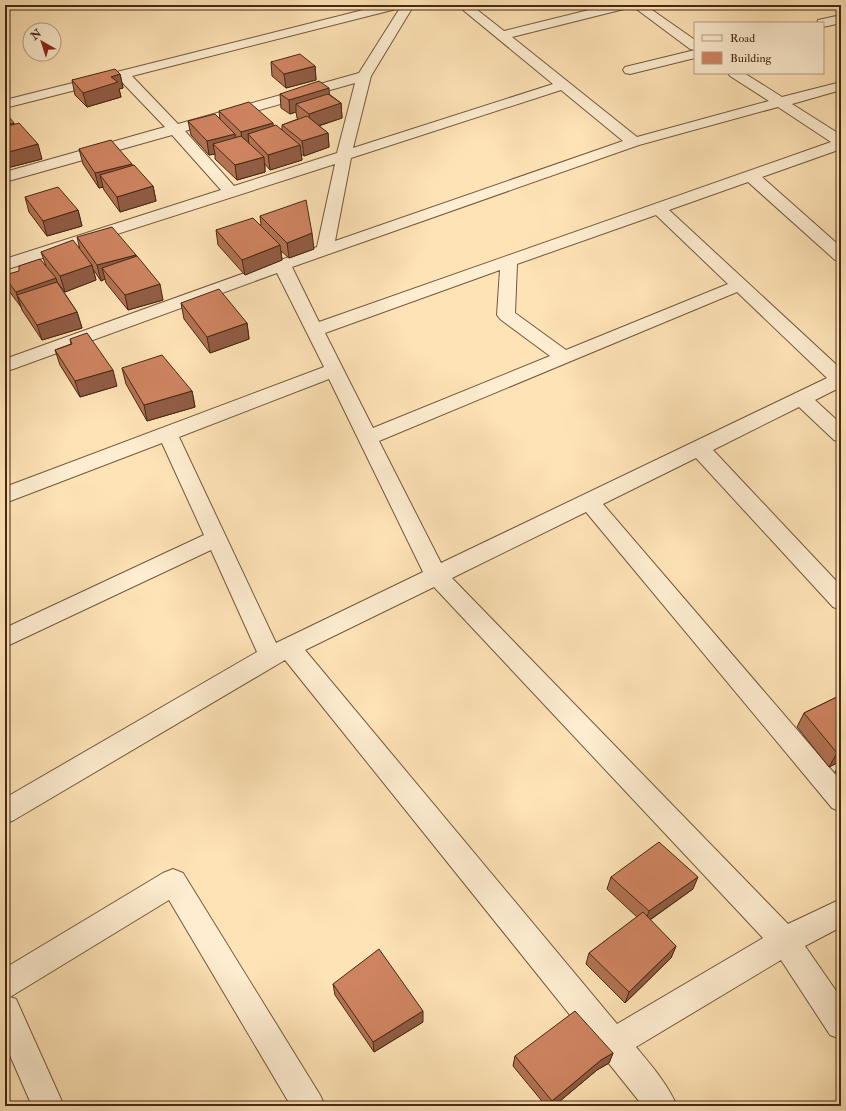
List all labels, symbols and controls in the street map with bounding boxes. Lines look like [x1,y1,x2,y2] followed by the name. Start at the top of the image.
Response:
[22,22,62,62] north arrow
[694,22,824,74] legend
[27,26,45,43] text: N
[730,31,755,46] text: Road
[730,51,773,66] text: Building

